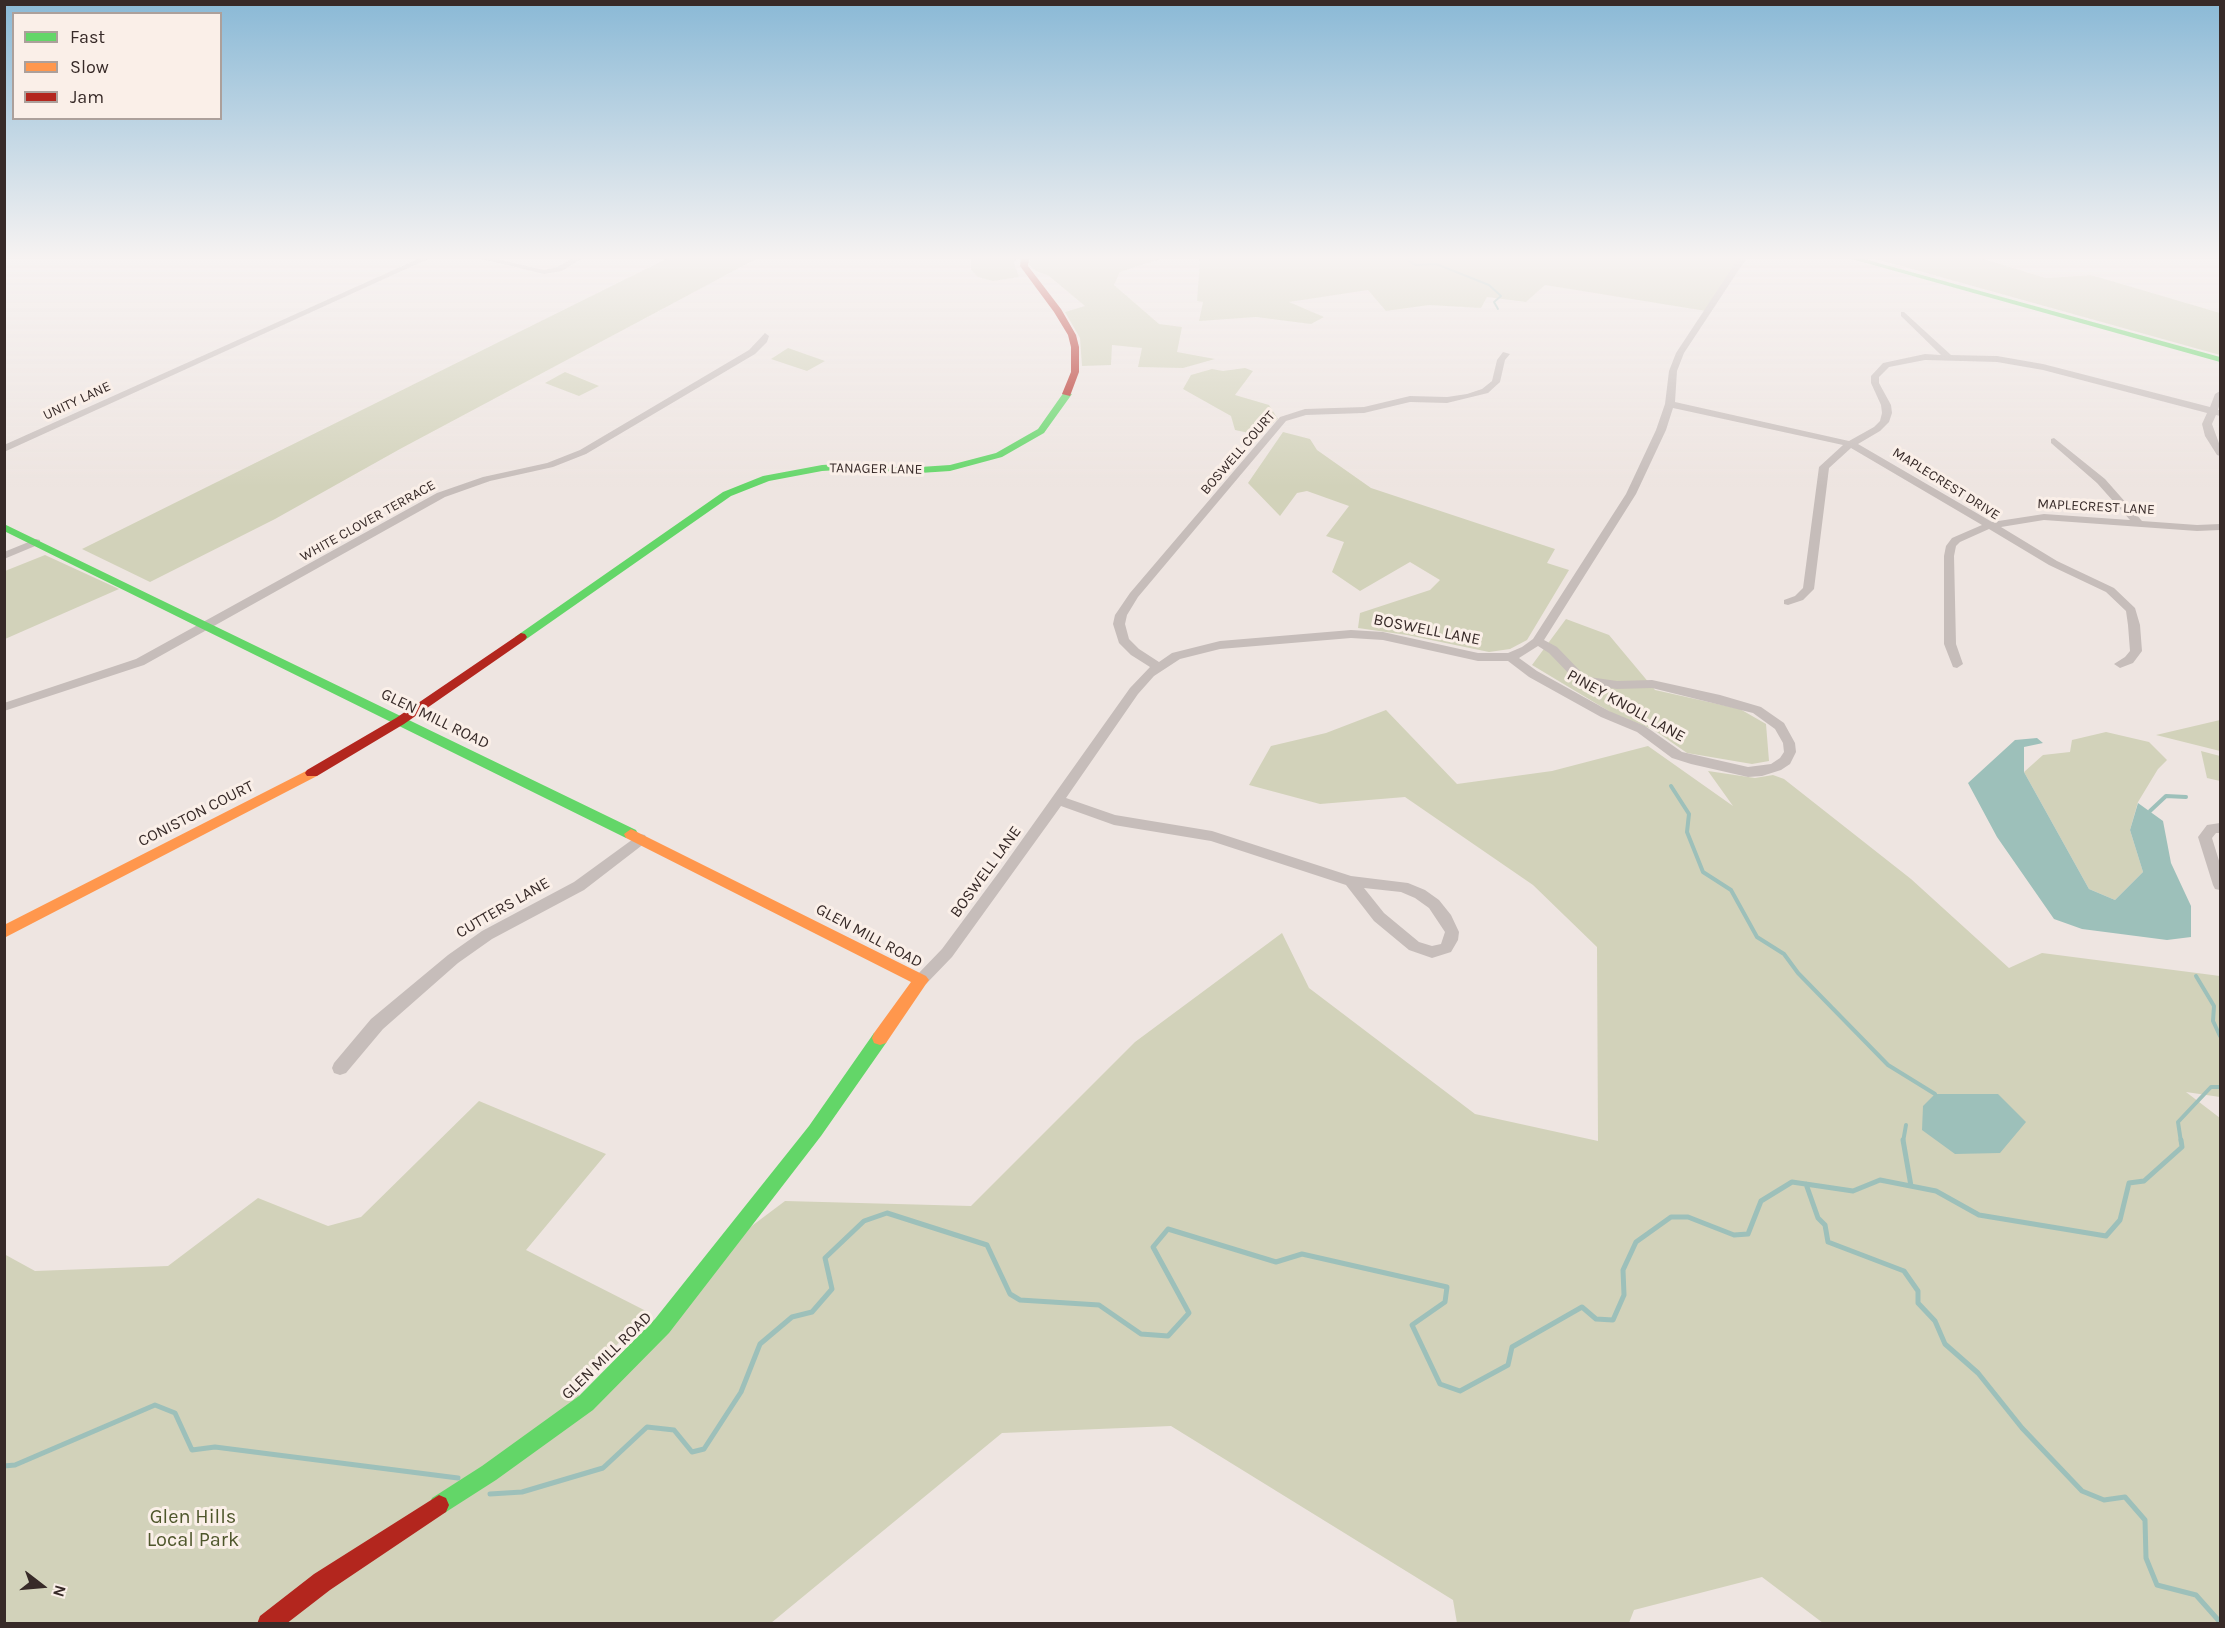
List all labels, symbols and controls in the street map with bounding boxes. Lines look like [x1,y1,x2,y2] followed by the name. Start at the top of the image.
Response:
[12,12,222,120] legend
[70,26,105,48] text: Fast
[70,56,109,78] text: Slow
[70,86,104,108] text: Jam
[41,378,113,424] street label: UNITY LANE
[1197,408,1279,498] street label: BOSWELL COURT
[1889,444,2003,524] street label: MAPLECREST DRIVE
[829,460,923,478] street label: TANAGER LANE
[297,477,439,565] street label: WHITE CLOVER TERRACE
[2037,496,2155,518] street label: MAPLECREST LANE
[1372,610,1482,650] street label: BOSWELL LANE
[1564,666,1688,746] street label: PINEY KNOLL LANE
[378,684,492,754] street label: GLEN MILL ROAD
[135,777,257,851] street label: CONISTON COURT
[946,822,1026,922] street label: BOSWELL LANE
[453,873,553,943] street label: CUTTERS LANE
[812,900,926,972] street label: GLEN MILL ROAD
[558,1308,656,1404] street label: GLEN MILL ROAD
[147,1505,239,1552] park label: Glen Hills Local Park
[12,1556,72,1616] north arrow
[49,1583,71,1599] text: N

